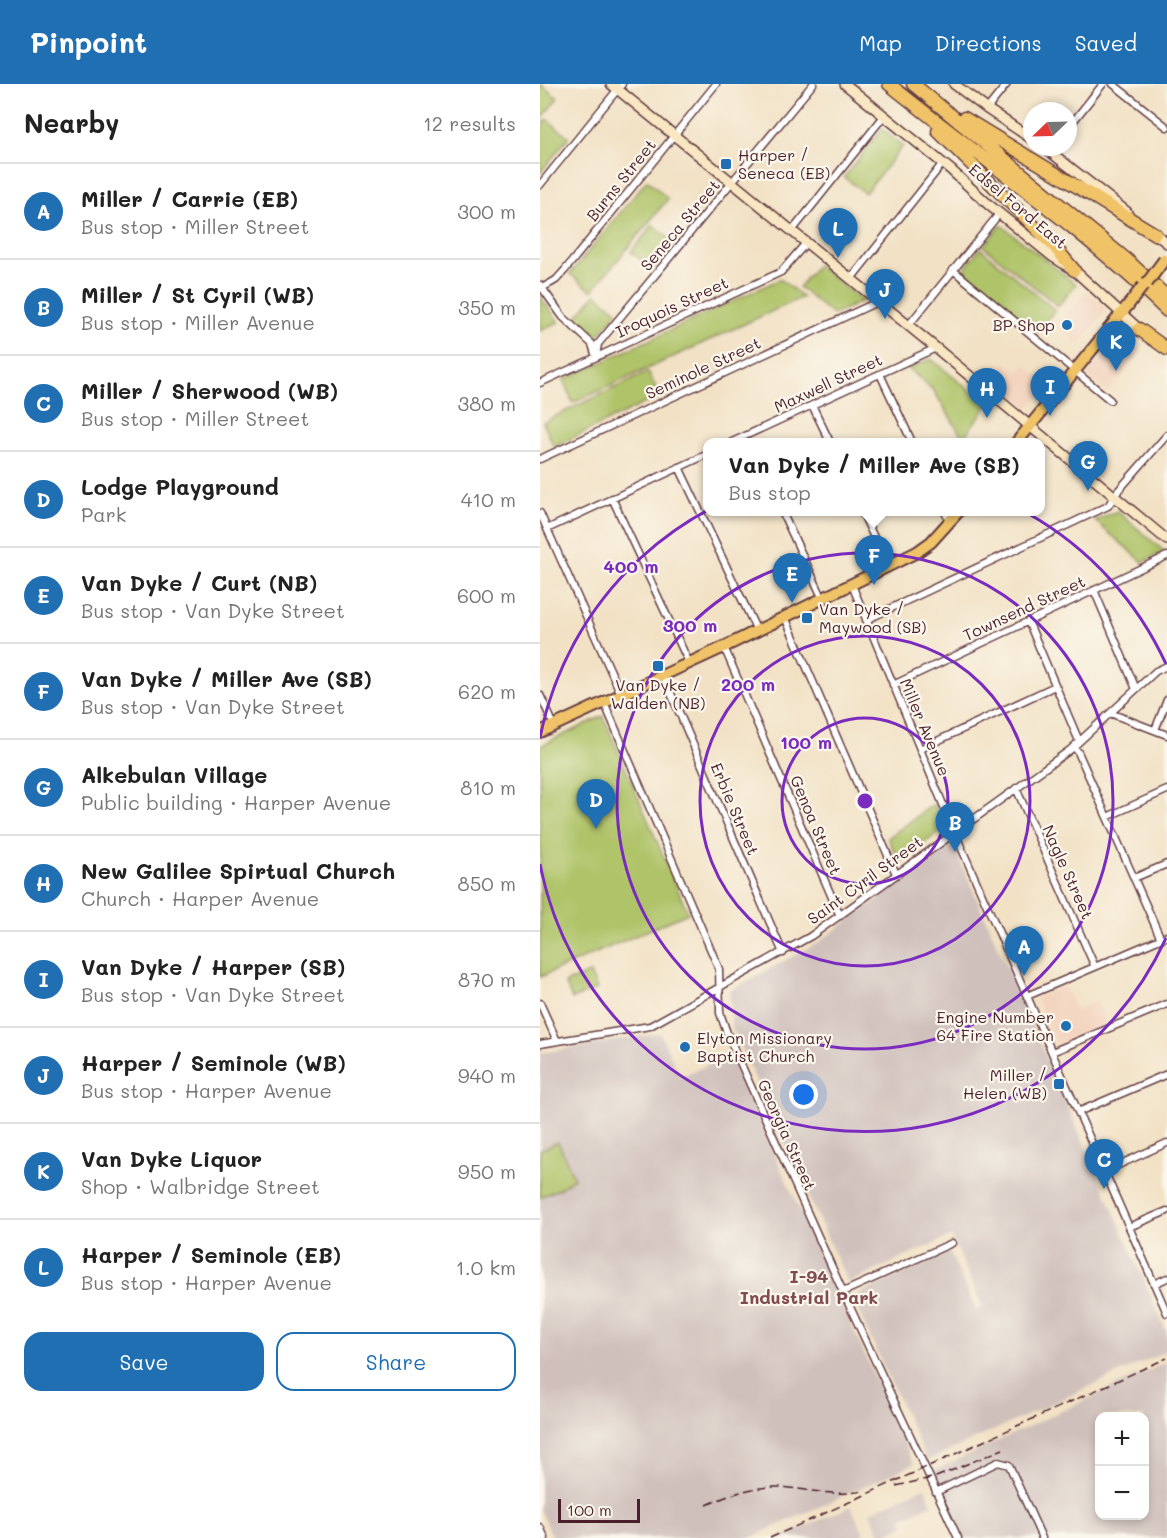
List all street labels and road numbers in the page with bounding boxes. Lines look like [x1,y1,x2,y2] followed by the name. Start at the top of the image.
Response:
[581,134,660,225] street label: Burns Street
[965,158,1072,253] street label: Edsel Ford East
[635,175,724,275] street label: Seneca Street
[612,271,731,342] street label: Iroquois Street
[642,332,764,403] street label: Seminole Street
[770,348,885,417] street label: Maxwell Street
[959,570,1088,645] street label: Townsend Street
[895,675,955,779] street label: Miller Avenue
[707,759,764,858] street label: Erbie Street
[786,772,847,878] street label: Genoa Street
[1038,821,1099,922] street label: Nagle Street
[803,831,927,929] street label: Saint Cyril Street
[754,1076,821,1194] street label: Georgia Street

